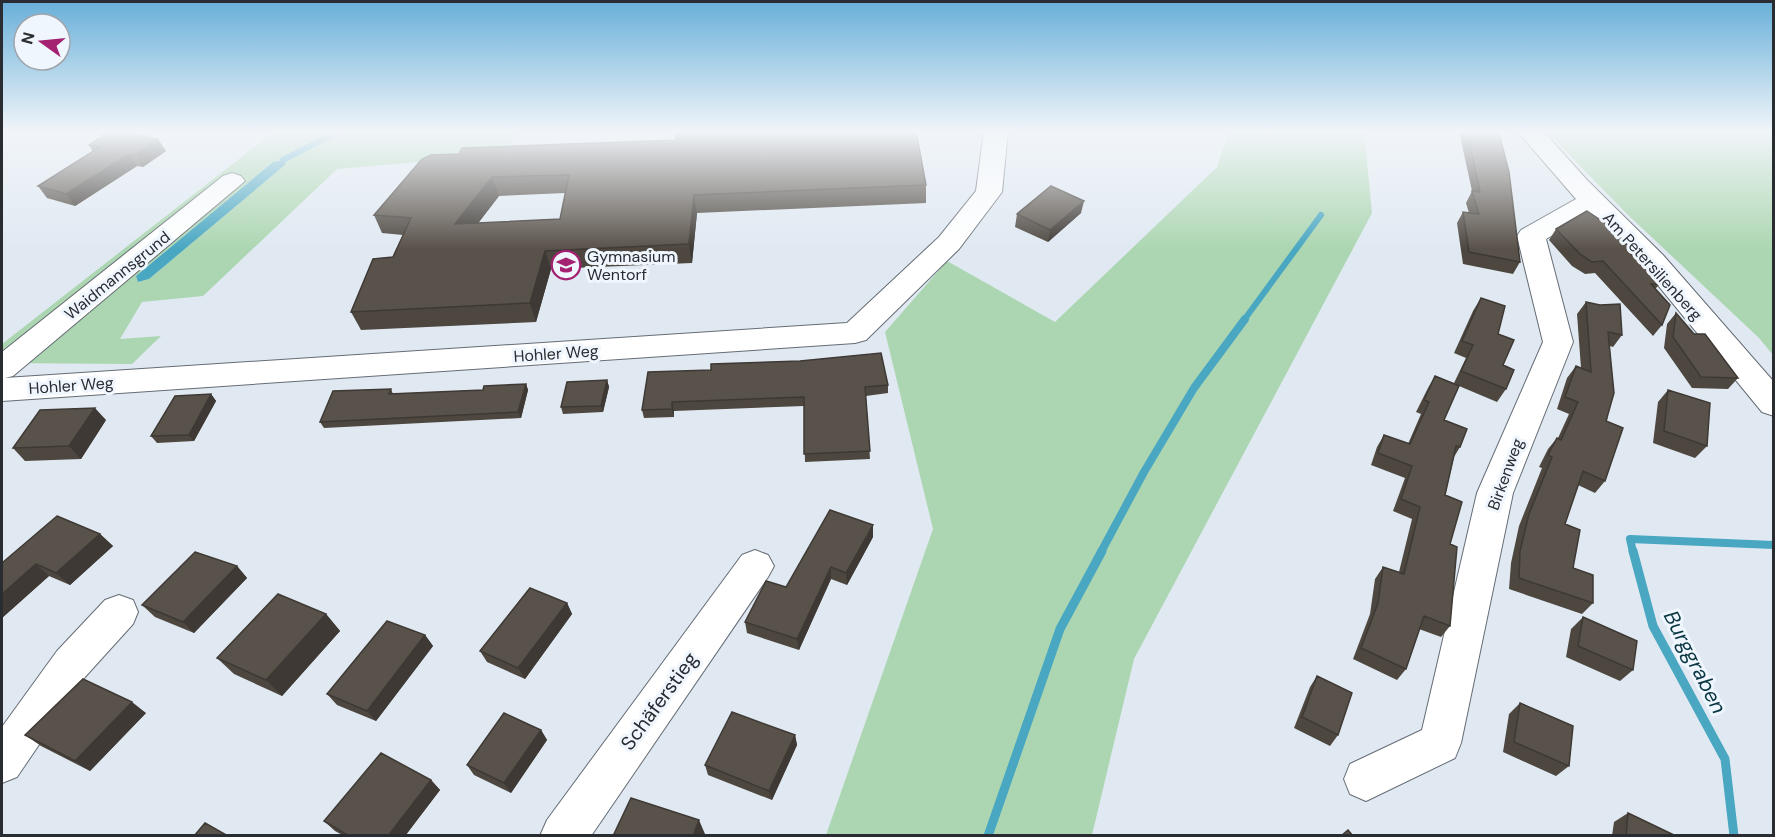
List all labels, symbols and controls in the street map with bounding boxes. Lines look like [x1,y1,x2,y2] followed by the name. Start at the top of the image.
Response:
[12,12,72,72] north arrow
[16,30,40,47] text: N
[1598,208,1707,325] street label: Am Petersilienberg
[60,226,174,324] street label: Waidmannsgrund
[587,246,675,285] place label: Gymnasium Wentorf
[550,249,582,281] school or university icon: Gymnasium Wentorf
[513,340,599,367] street label: Hohler Weg
[28,372,114,399] street label: Hohler Weg
[1483,435,1528,513] street label: Birkenweg
[1657,606,1733,718] water label: Burggraben
[615,647,703,755] street label: Schäferstieg

